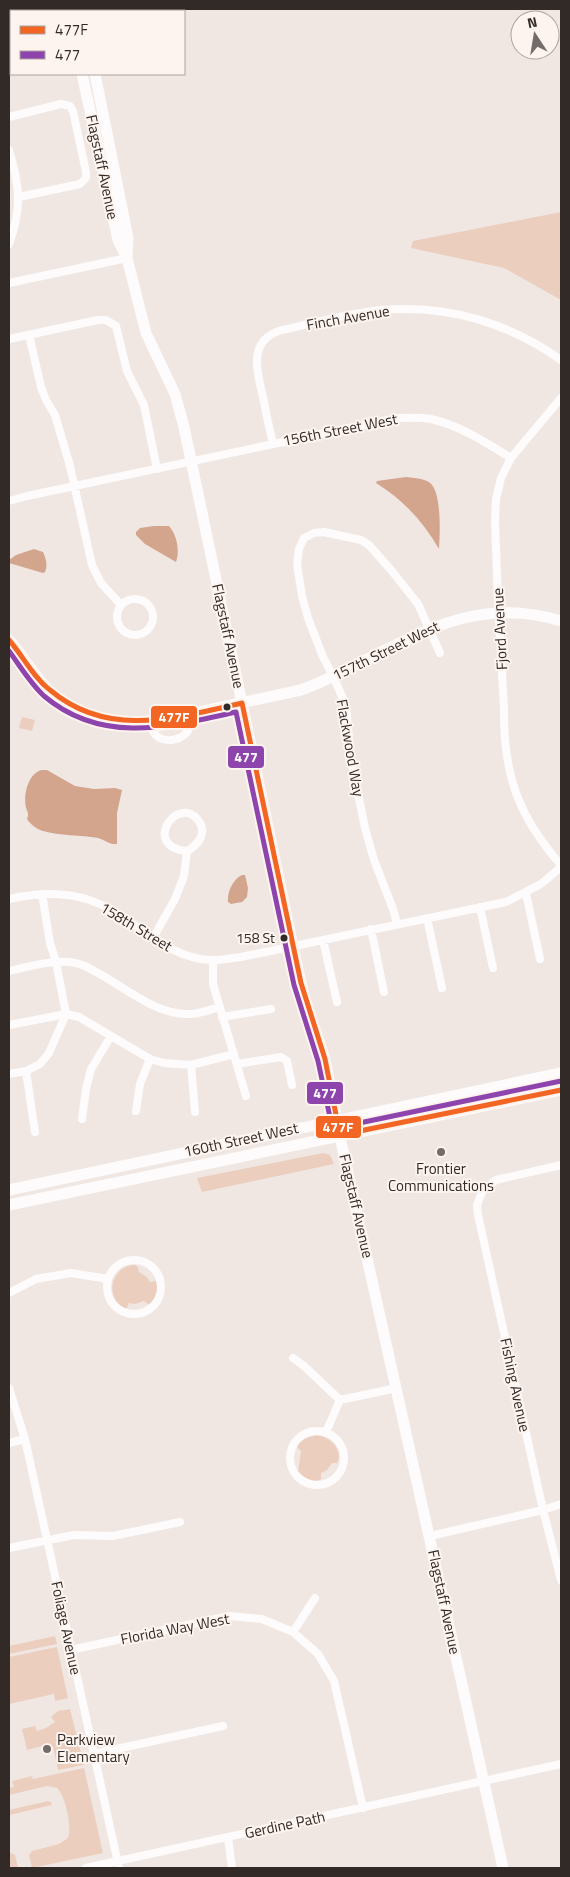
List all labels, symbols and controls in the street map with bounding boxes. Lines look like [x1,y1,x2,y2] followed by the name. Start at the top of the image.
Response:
[10,10,185,75] legend
[510,10,560,60] north arrow
[525,11,539,33] text: N
[55,18,88,41] text: 477F
[55,43,80,66] text: 477
[80,112,125,221] street label: Flagstaff Avenue
[305,299,391,336] street label: Finch Avenue
[280,407,400,452] street label: 156th Street West
[206,581,251,690] street label: Flagstaff Avenue
[486,587,513,671] street label: Fjord Avenue
[328,614,444,686] street label: 157th Street West
[331,697,370,799] street label: Flackwood Way
[222,702,232,712] unlabelled marker
[150,705,198,729] line badge: 477F
[159,706,190,727] text: 477F
[227,745,265,769] line badge: 477
[234,746,258,767] text: 477
[96,896,177,958] street label: 158th Street
[236,927,275,948] place label: 158 St
[279,933,289,943] marker: 158 St
[306,1081,344,1105] line badge: 477
[313,1082,337,1103] text: 477
[315,1115,362,1139] line badge: 477F
[181,1116,301,1163] street label: 160th Street West
[323,1116,354,1137] text: 477F
[435,1146,447,1158] marker: Frontier Communications
[333,1151,380,1260] street label: Flagstaff Avenue
[388,1157,494,1197] place label: Frontier Communications
[494,1336,537,1434] street label: Fishing Avenue
[422,1547,467,1656] street label: Flagstaff Avenue
[45,1579,88,1677] street label: Foliage Avenue
[119,1607,232,1650] street label: Florida Way West
[57,1728,130,1768] place label: Parkview Elementary
[41,1743,53,1755] marker: Parkview Elementary
[243,1805,327,1844] street label: Gerdine Path

